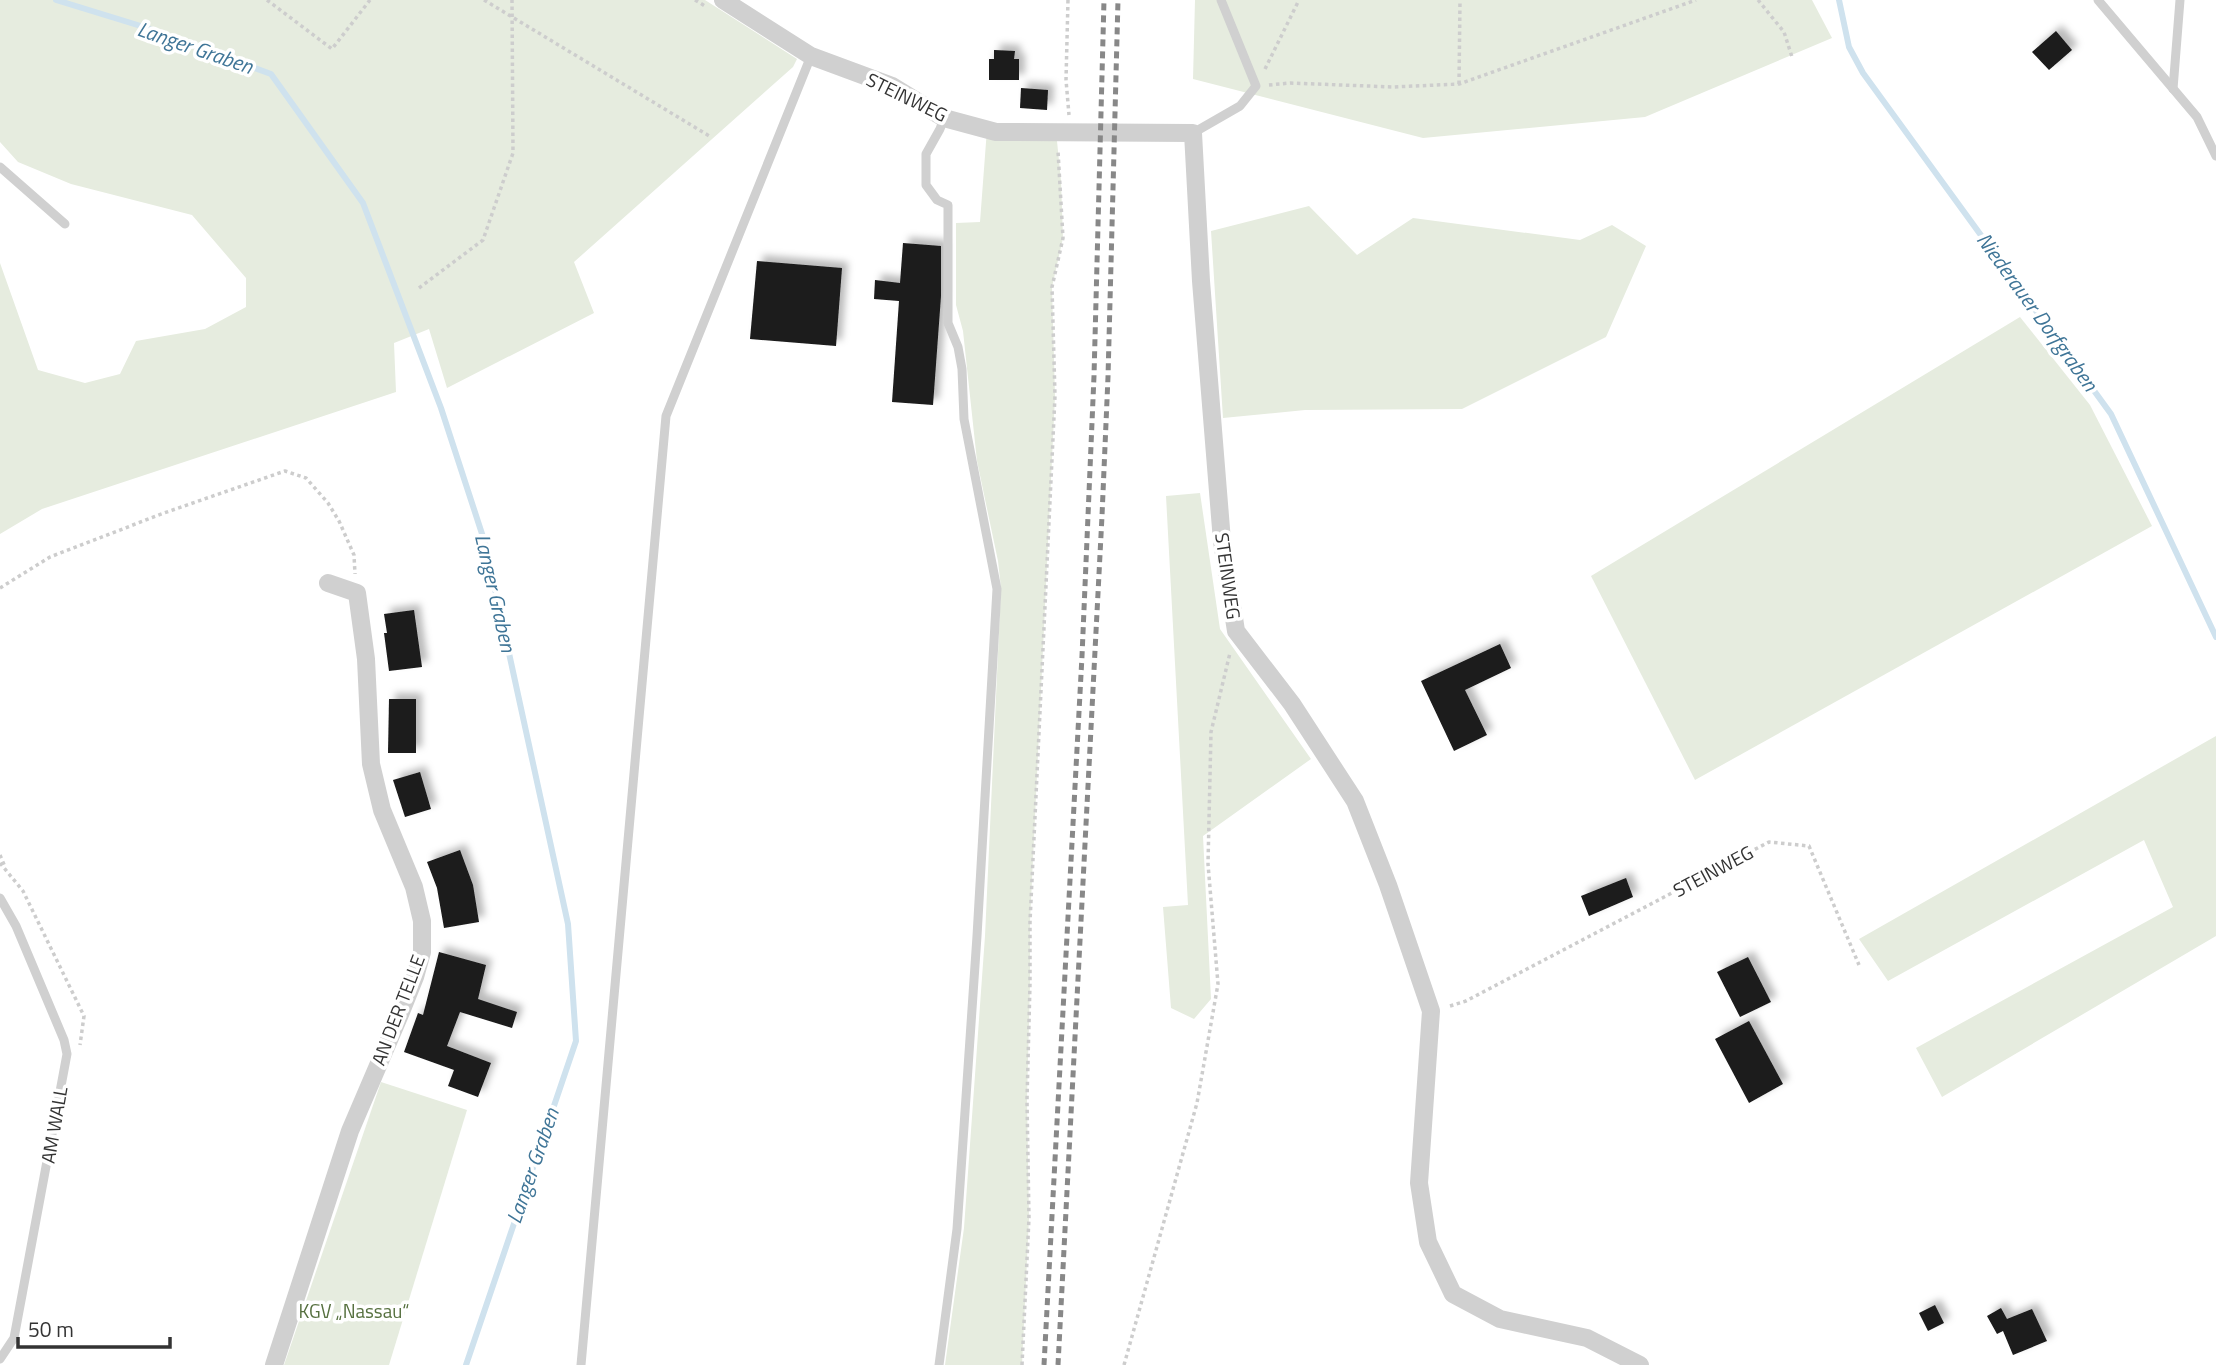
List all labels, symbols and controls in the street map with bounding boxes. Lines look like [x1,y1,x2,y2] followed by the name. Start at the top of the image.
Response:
[133,12,258,82] water label: Langer Graben
[862,64,953,129] street label: STEINWEG
[1969,225,2107,398] water label: Niederauer Dorfgraben
[467,531,525,655] water label: Langer Graben
[1208,531,1249,621] street label: STEINWEG
[1667,837,1758,904] street label: STEINWEG
[363,950,432,1069] street label: AN DER TELLE
[33,1084,75,1166] street label: AM WALL
[497,1103,567,1228] water label: Langer Graben
[299,1296,409,1325] park label: KGV „Nassau“
[18,1306,170,1350] scale bar
[28,1313,74,1345] text: 50 m

